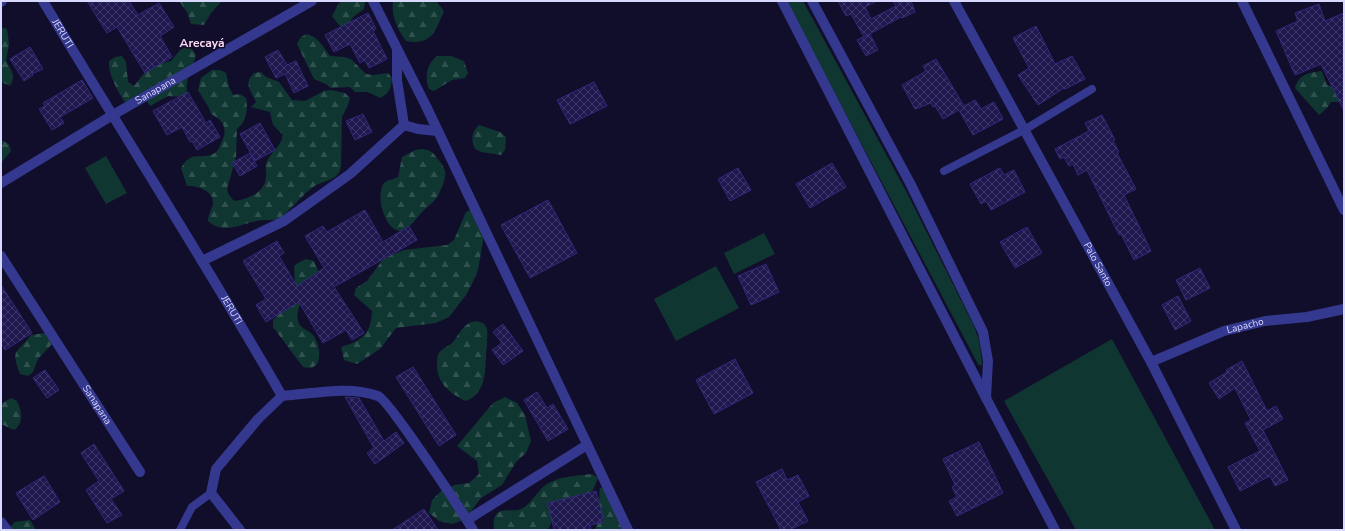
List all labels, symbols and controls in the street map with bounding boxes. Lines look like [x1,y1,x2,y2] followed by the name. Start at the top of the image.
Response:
[48,16,77,51] street label: JERUTI
[180,35,224,51] district label: Arecayá
[133,73,178,108] street label: Sanapana
[1080,240,1116,289] street label: Palo Santo
[217,292,246,327] street label: JERUTI
[1225,314,1266,337] street label: Lapacho
[79,382,115,427] street label: Sanapana

